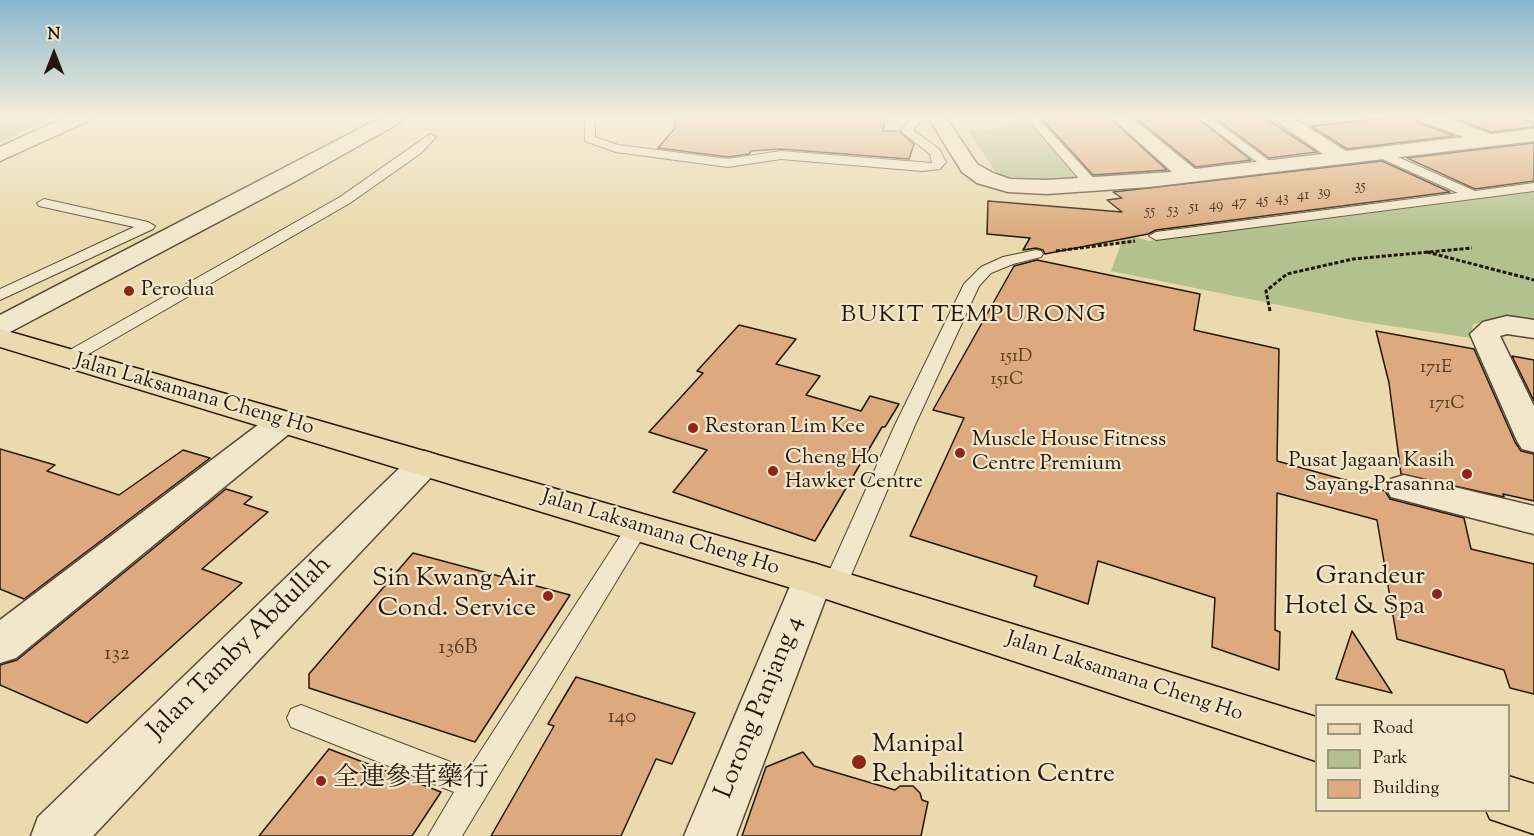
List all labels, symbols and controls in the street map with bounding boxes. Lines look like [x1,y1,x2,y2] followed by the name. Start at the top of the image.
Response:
[24,24,84,84] north arrow
[48,24,60,47] text: N
[1354,178,1366,196] house number: 35
[1317,184,1331,202] house number: 39
[1297,187,1309,205] house number: 41
[1275,190,1289,208] house number: 43
[1256,192,1268,210] house number: 45
[1231,194,1247,212] house number: 47
[1209,197,1223,215] house number: 49
[1189,199,1199,217] house number: 51
[1167,202,1179,220] house number: 53
[1145,203,1155,221] house number: 55
[141,278,215,304] place label: Perodua
[122,284,136,298] marker: Perodua
[841,303,1107,331] district label: BUKIT TEMPURONG
[1000,347,1032,369] house number: 151D
[72,350,316,442] street label: Jalan Laksamana Cheng Ho
[1420,358,1452,380] house number: 171E
[991,370,1023,392] house number: 151C
[1429,394,1465,416] house number: 171C
[705,415,865,441] place label: Restoran Lim Kee
[686,421,700,435] marker: Restoran Lim Kee
[972,428,1166,478] place label: Muscle House Fitness Centre Premium
[785,446,923,496] place label: Cheng Ho Hawker Centre
[953,446,967,460] marker: Muscle House Fitness Centre Premium
[1289,449,1455,499] place label: Pusat Jagaan Kasih Sayang Prasanna
[766,464,780,478] marker: Cheng Ho Hawker Centre
[1460,467,1474,481] marker: Pusat Jagaan Kasih Sayang Prasanna
[538,486,782,582] street label: Jalan Laksamana Cheng Ho
[143,551,339,747] street label: Jalan Tamby Abdullah
[1285,563,1425,624] place label: Grandeur Hotel & Spa
[372,565,536,626] place label: Sin Kwang Air Cond. Service
[1430,587,1444,601] marker: Grandeur Hotel & Spa
[541,589,555,603] marker: Sin Kwang Air Cond. Service
[710,612,812,804] street label: Lorong Panjang 4
[1002,628,1246,728] street label: Jalan Laksamana Cheng Ho
[438,636,478,662] house number: 136B
[104,642,130,668] house number: 132
[1315,704,1510,812] legend
[608,705,636,731] house number: 140
[1373,716,1413,742] text: Road
[872,731,1115,792] place label: Manipal Rehabilitation Centre
[1373,746,1407,772] text: Park
[850,753,868,771] marker: Manipal Rehabilitation Centre
[333,765,489,797] place label: 全連參茸藥行
[314,774,328,788] marker: 全連參茸藥行
[1373,776,1439,802] text: Building

